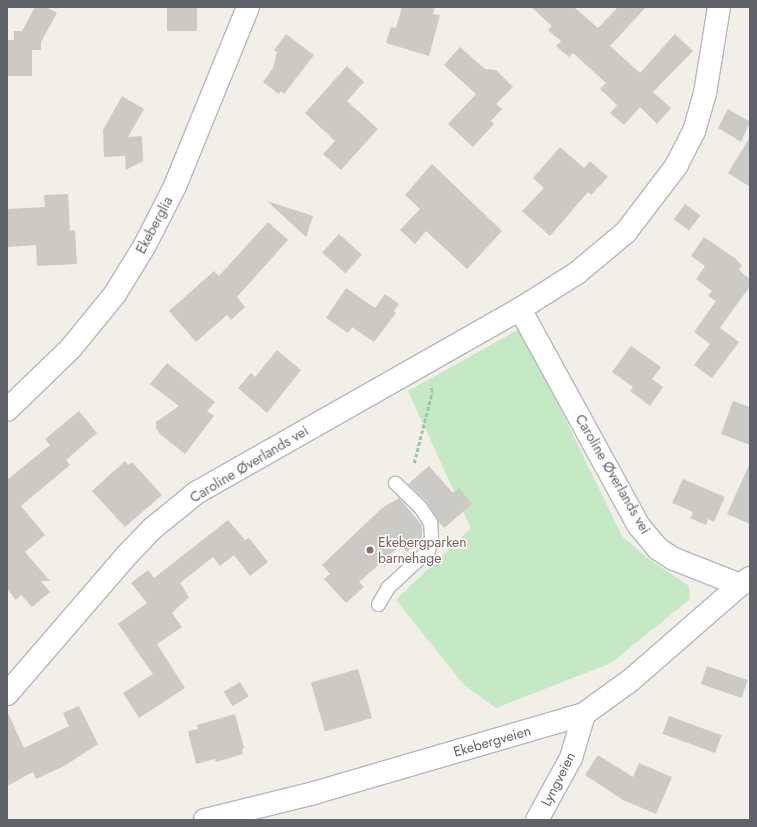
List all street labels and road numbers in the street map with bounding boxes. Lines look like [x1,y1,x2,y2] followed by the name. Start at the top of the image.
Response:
[132,194,176,256] street label: Ekeberglia
[572,411,654,537] street label: Caroline Øverlands vei
[187,422,311,506] street label: Caroline Øverlands vei
[451,722,533,760] street label: Ekebergveien
[537,749,579,809] street label: Lyngveien

